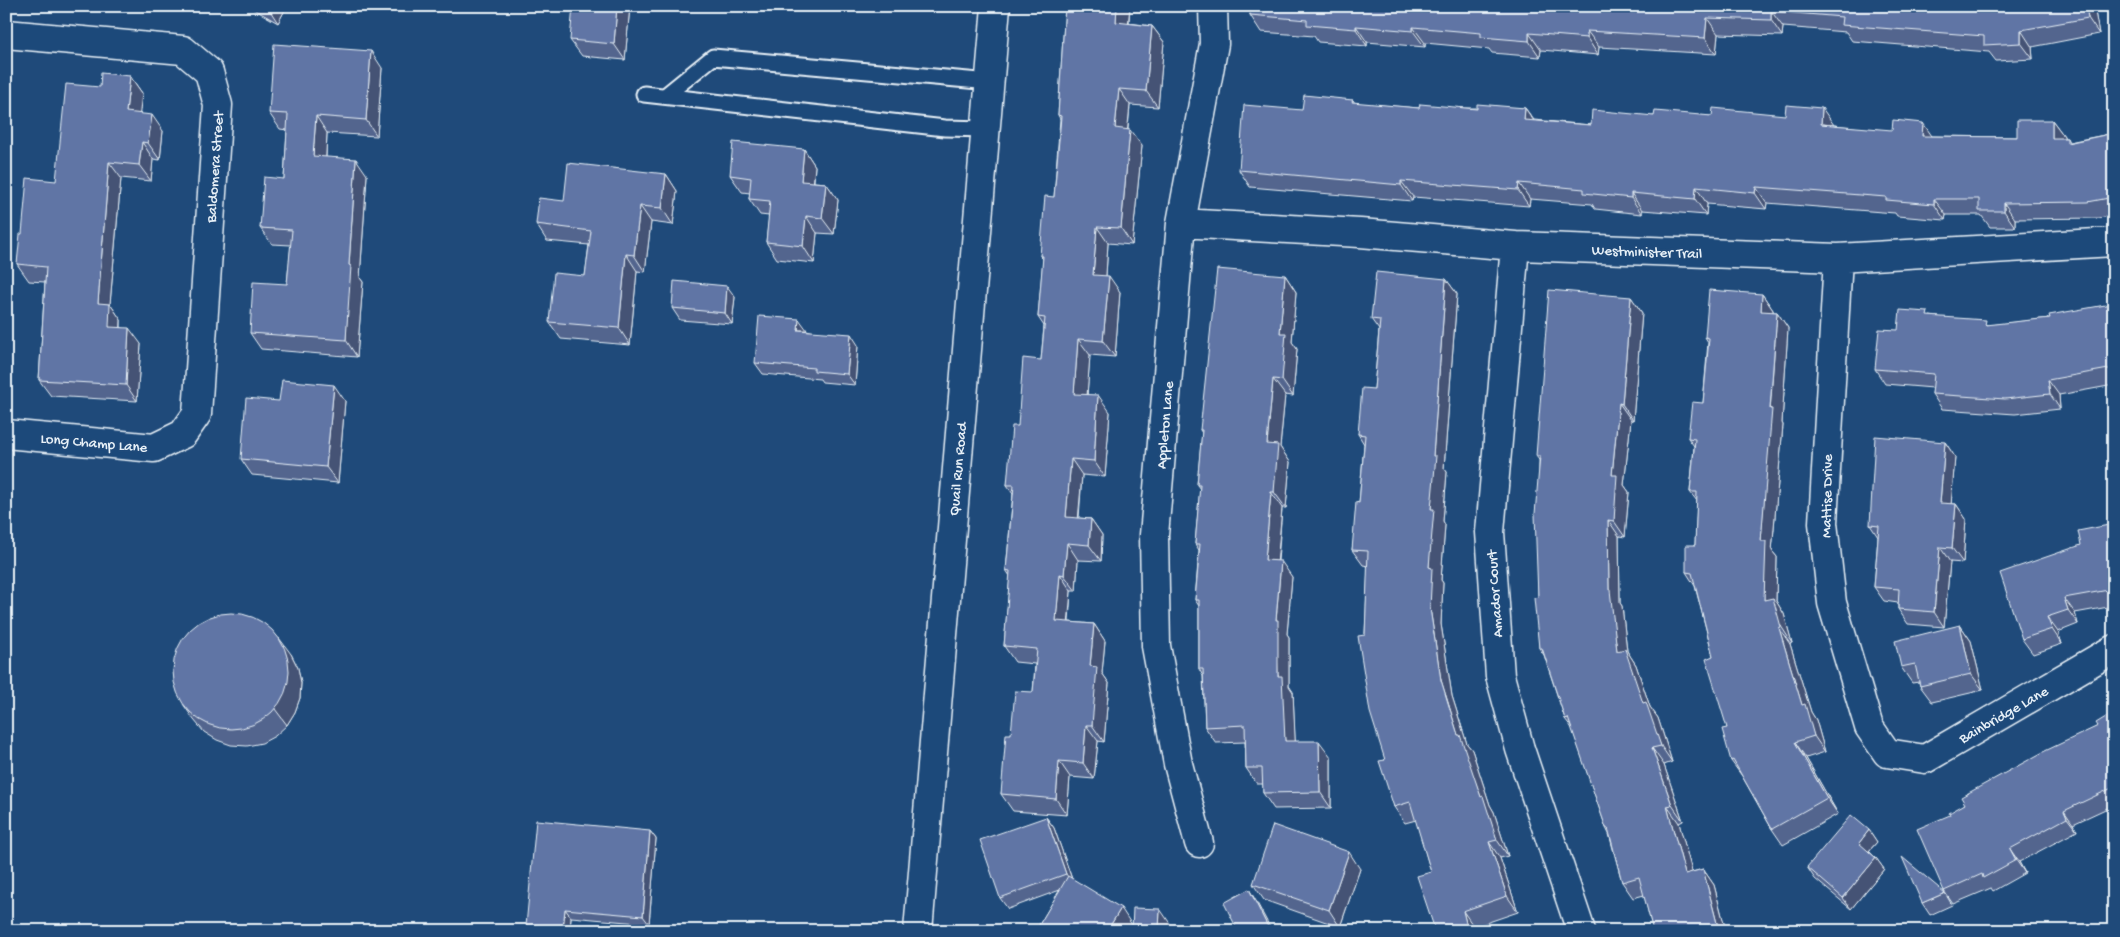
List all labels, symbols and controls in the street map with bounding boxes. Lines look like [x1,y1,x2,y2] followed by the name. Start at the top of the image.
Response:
[203,109,229,224] street label: Baldomera Street
[1591,242,1703,264] street label: Westminister Trail
[1153,380,1179,470] street label: Appleton Lane
[946,420,972,517] street label: Quail Run Road
[40,430,148,458] street label: Long Champ Lane
[1818,454,1838,538] street label: Mattise Drive
[1484,548,1508,638] street label: Amador Court
[1955,683,2052,749] street label: Bainbridge Lane

